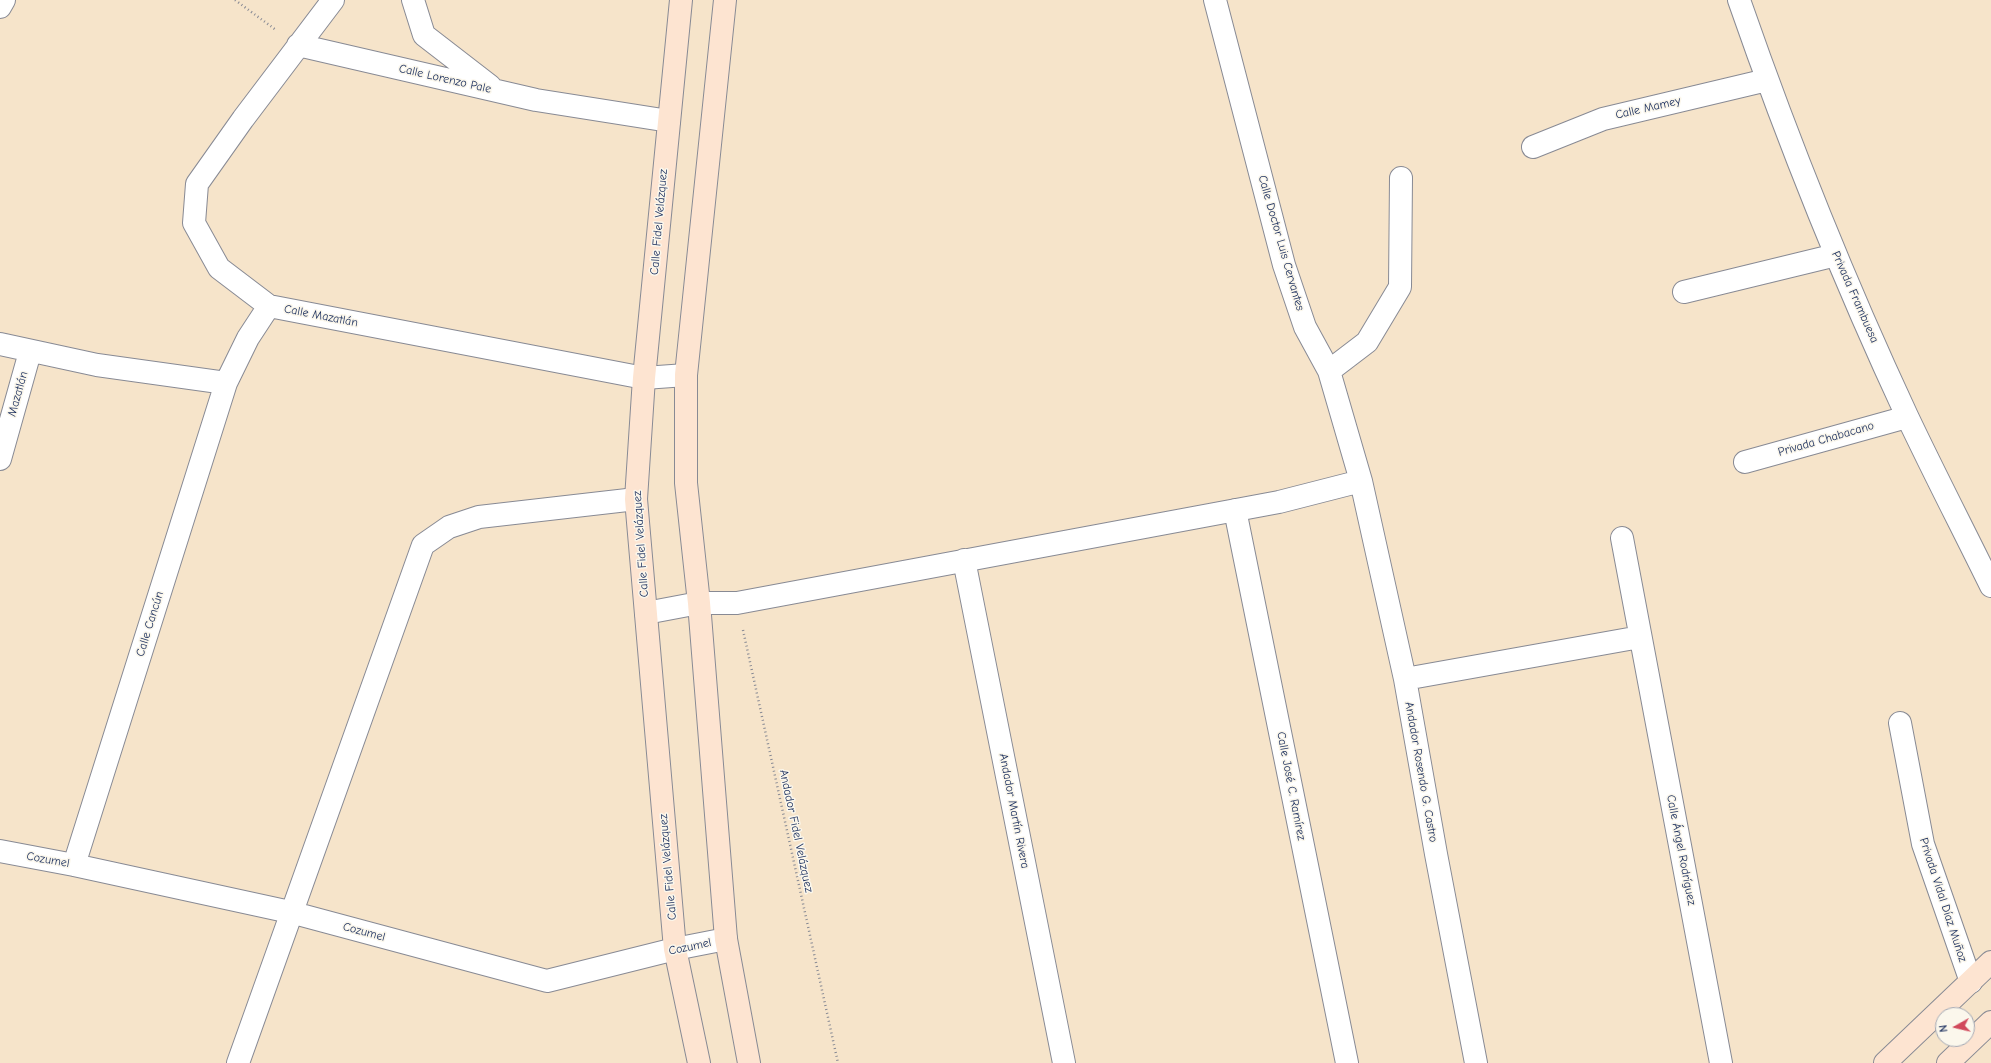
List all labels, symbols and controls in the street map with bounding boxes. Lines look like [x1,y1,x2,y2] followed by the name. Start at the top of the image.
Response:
[397,61,493,97] street label: Calle Lorenzo Pale
[1614,94,1682,122] street label: Calle Mamey
[647,168,671,276] street label: Calle Fidel Velázquez
[1255,174,1307,312] street label: Calle Doctor Luis Cervantes
[1828,249,1882,345] street label: Privada Frambuesa
[283,302,359,330] street label: Calle Mazatlán
[5,370,31,418] street label: Mazatlán
[1776,418,1876,460] street label: Privada Chabacano
[630,490,652,598] street label: Calle Fidel Velázquez
[133,590,167,658] street label: Calle Cancún
[1402,701,1440,843] street label: Andador Rosendo G. Castro
[1273,730,1309,842] street label: Calle José C. Ramírez
[996,752,1032,870] street label: Andador Martín Rivera
[776,768,816,894] street label: Andador Fidel Velázquez
[1663,793,1699,907] street label: Calle Ángel Rodríguez
[656,813,680,921] street label: Calle Fidel Velázquez
[1916,836,1970,964] street label: Privada Vidal Díaz Muñoz
[25,849,71,871] street label: Cozumel
[341,919,387,945] street label: Cozumel
[667,935,713,959] street label: Cozumel
[1935,1007,1975,1047] north arrow
[1937,1024,1951,1033] text: N

